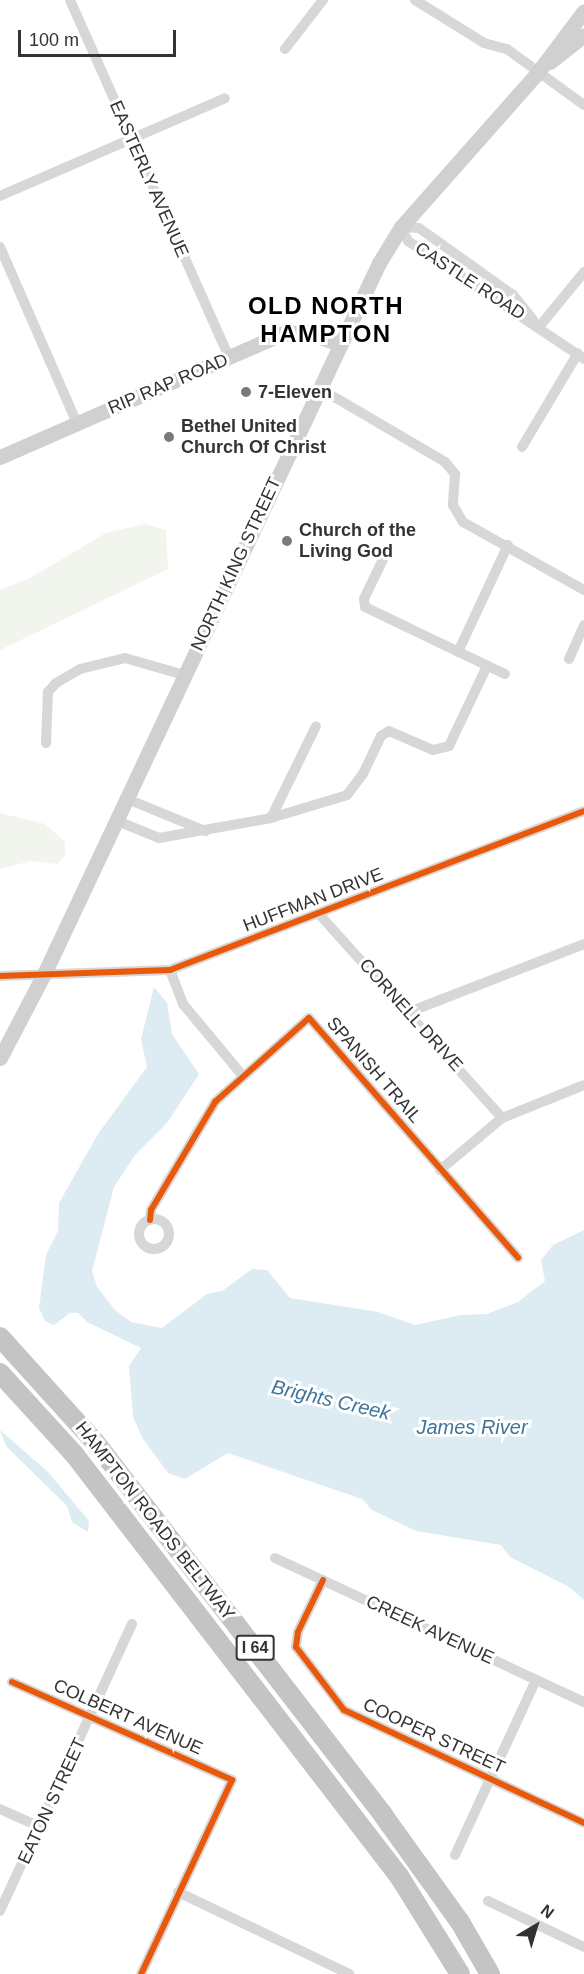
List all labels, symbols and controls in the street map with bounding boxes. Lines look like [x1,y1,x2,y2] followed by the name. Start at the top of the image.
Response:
[21,18,178,56] scale bar
[29,30,79,50] text: 100 m
[104,97,194,261] street label: EASTERLY AVENUE
[411,237,529,325] street label: CASTLE ROAD
[248,292,404,348] district label: OLD NORTH HAMPTON
[104,349,232,419] street label: RIP RAP ROAD
[258,381,332,403] place label: 7-Eleven
[239,385,253,399] marker: 7-Eleven
[181,416,326,458] place label: Bethel United Church Of Christ
[162,430,176,444] marker: Bethel United Church Of Christ
[186,474,286,654] street label: NORTH KING STREET
[299,520,416,562] place label: Church of the Living God
[280,534,294,548] marker: Church of the Living God
[240,863,386,937] street label: HUFFMAN DRIVE
[354,954,468,1076] street label: CORNELL DRIVE
[322,1012,426,1128] street label: SPANISH TRAIL
[269,1375,393,1425] water label: Brights Creek
[416,1415,528,1439] water label: James River
[71,1417,239,1625] street label: HAMPTON ROADS BELTWAY
[362,1591,498,1669] street label: CREEK AVENUE
[236,1635,274,1661] road number: I 64
[49,1674,207,1760] street label: COLBERT AVENUE
[360,1694,508,1778] street label: COOPER STREET
[13,1735,91,1867] street label: EATON STREET
[506,1896,566,1956] north arrow
[538,1901,557,1922] text: N

